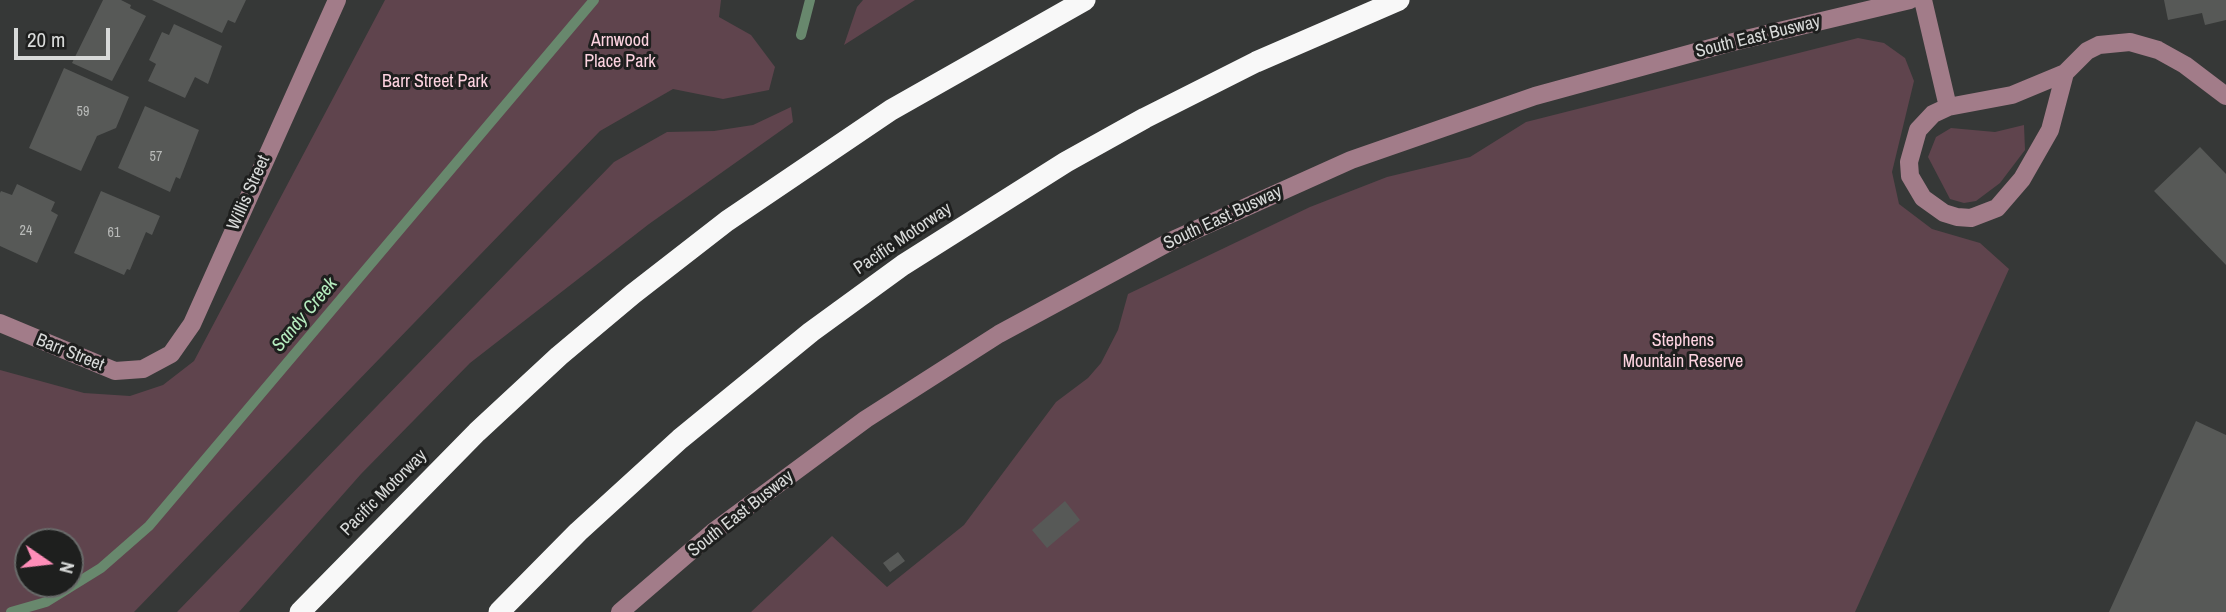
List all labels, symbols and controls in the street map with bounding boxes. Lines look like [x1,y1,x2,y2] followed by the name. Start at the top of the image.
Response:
[1693,11,1823,63] street label: South East Busway
[18,14,114,58] scale bar
[27,25,65,54] text: 20 m
[584,30,656,72] park label: Arnwood Place Park
[382,71,488,93] park label: Barr Street Park
[77,104,89,120] house number: 59
[150,149,162,165] house number: 57
[223,152,275,234] street label: Willis Street
[1160,181,1286,255] street label: South East Busway
[850,198,956,280] street label: Pacific Motorway
[20,223,32,239] house number: 24
[108,225,120,241] house number: 61
[267,273,343,357] water label: Sandy Creek
[33,330,107,376] street label: Barr Street
[1623,330,1743,372] park label: Stephens Mountain Reserve
[336,445,432,541] street label: Pacific Motorway
[684,466,798,562] street label: South East Busway
[14,528,84,598] north arrow
[53,559,81,576] text: N

